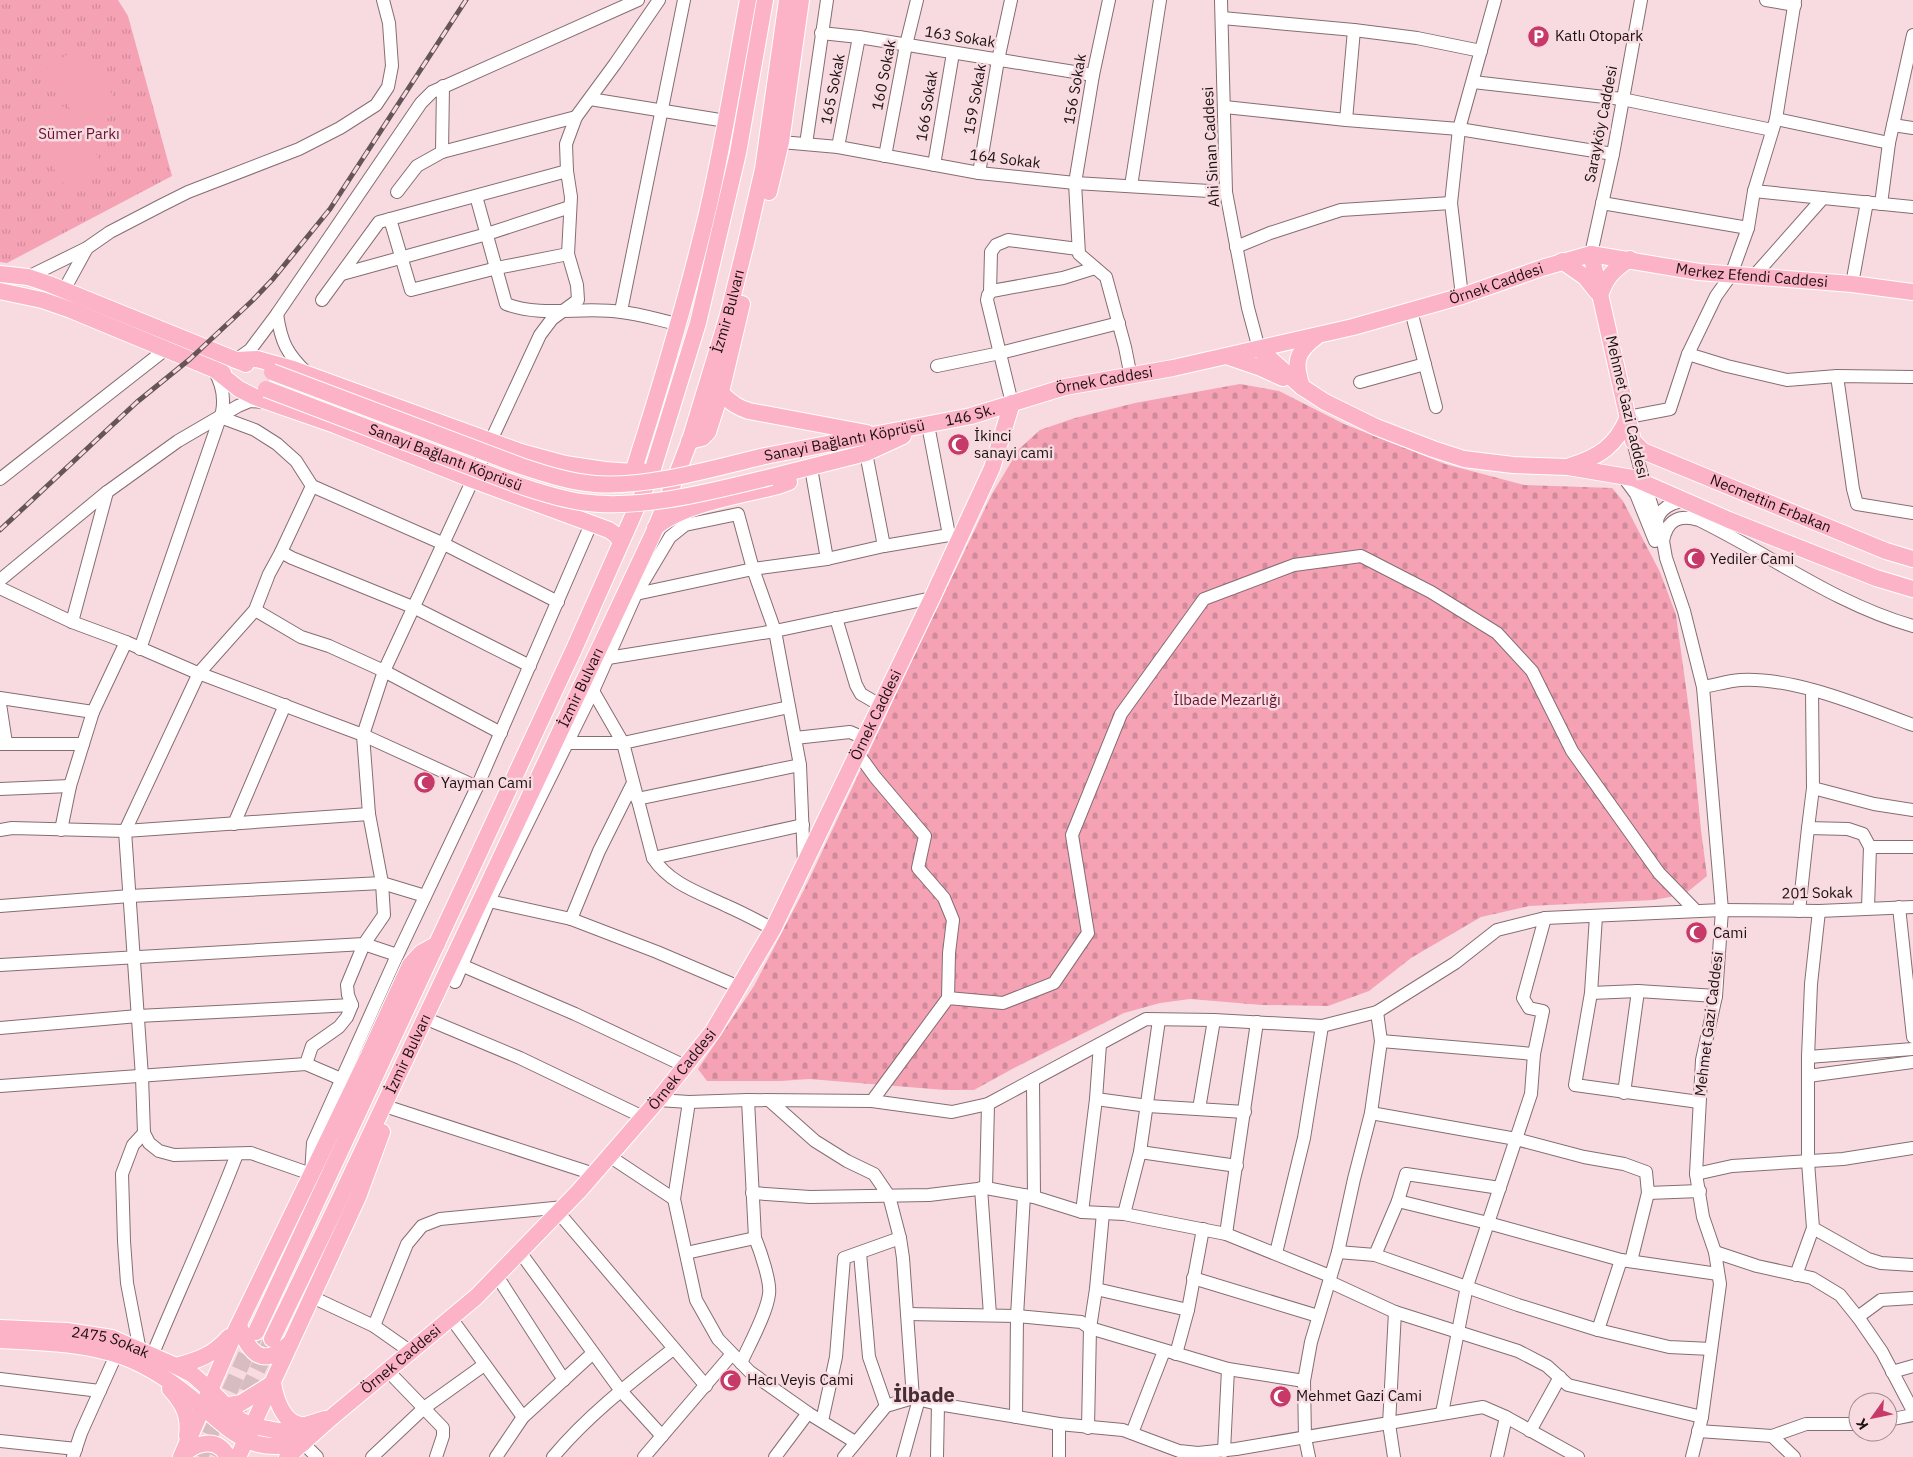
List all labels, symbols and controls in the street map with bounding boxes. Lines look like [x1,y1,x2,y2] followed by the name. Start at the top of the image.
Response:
[923,22,997,51] street label: 163 Sokak
[1527,24,1551,48] parking icon: Katlı Otopark
[1555,26,1643,45] place label: Katlı Otopark
[867,38,900,112] street label: 160 Sokak
[816,52,849,126] street label: 165 Sokak
[1059,52,1090,126] street label: 156 Sokak
[959,62,990,136] street label: 159 Sokak
[1580,64,1621,184] street label: Sarayköy Caddesi
[912,69,941,143] street label: 166 Sokak
[1198,86,1223,208] street label: Ahi Sinan Caddesi
[38,124,120,143] park label: Sümer Parkı
[968,145,1042,172] street label: 164 Sokak
[1447,258,1546,308] street label: Örnek Caddesi
[1674,258,1829,291] street label: Merkez Efendi Caddesi
[707,267,748,355] street label: İzmir Bulvarı
[1602,334,1653,480] street label: Mehmet Gazi Caddesi
[1053,362,1154,398] street label: Örnek Caddesi
[943,399,997,430] street label: 146 Sk.
[763,415,926,465] street label: Sanayi Bağlantı Köprüsü
[366,419,525,495] street label: Sanayi Bağlantı Köprüsü
[974,426,1053,462] place label: İkinci sanayi cami
[946,433,970,457] mosque icon: İkinci sanayi cami
[1708,470,1834,537] street label: Necmettin Erbakan
[1682,547,1706,571] mosque icon: Yediler Cami
[1710,549,1794,568] place label: Yediler Cami
[553,644,607,730] street label: İzmir Bulvarı
[845,666,905,763] street label: Örnek Caddesi
[1173,690,1281,709] park label: İlbade Mezarlığı
[413,771,437,795] mosque icon: Yayman Cami
[441,773,532,792] place label: Yayman Cami
[1781,882,1853,903] street label: 201 Sokak
[1685,921,1709,945] mosque icon: Cami
[1713,923,1747,942] place label: Cami
[1690,950,1727,1097] street label: Mehmet Gazi Caddesi
[381,1011,435,1096] street label: İzmir Bulvarı
[644,1025,720,1114] street label: Örnek Caddesi
[357,1320,445,1398] street label: Örnek Caddesi
[70,1322,152,1362] street label: 2475 Sokak
[719,1368,743,1392] mosque icon: Hacı Veyis Cami
[747,1370,854,1389] place label: Hacı Veyis Cami
[893,1381,955,1408] district label: İlbade
[1268,1384,1292,1408] mosque icon: Mehmet Gazi Cami
[1296,1386,1422,1405] place label: Mehmet Gazi Cami
[1848,1392,1898,1442] north arrow
[1852,1415,1872,1433] text: K

